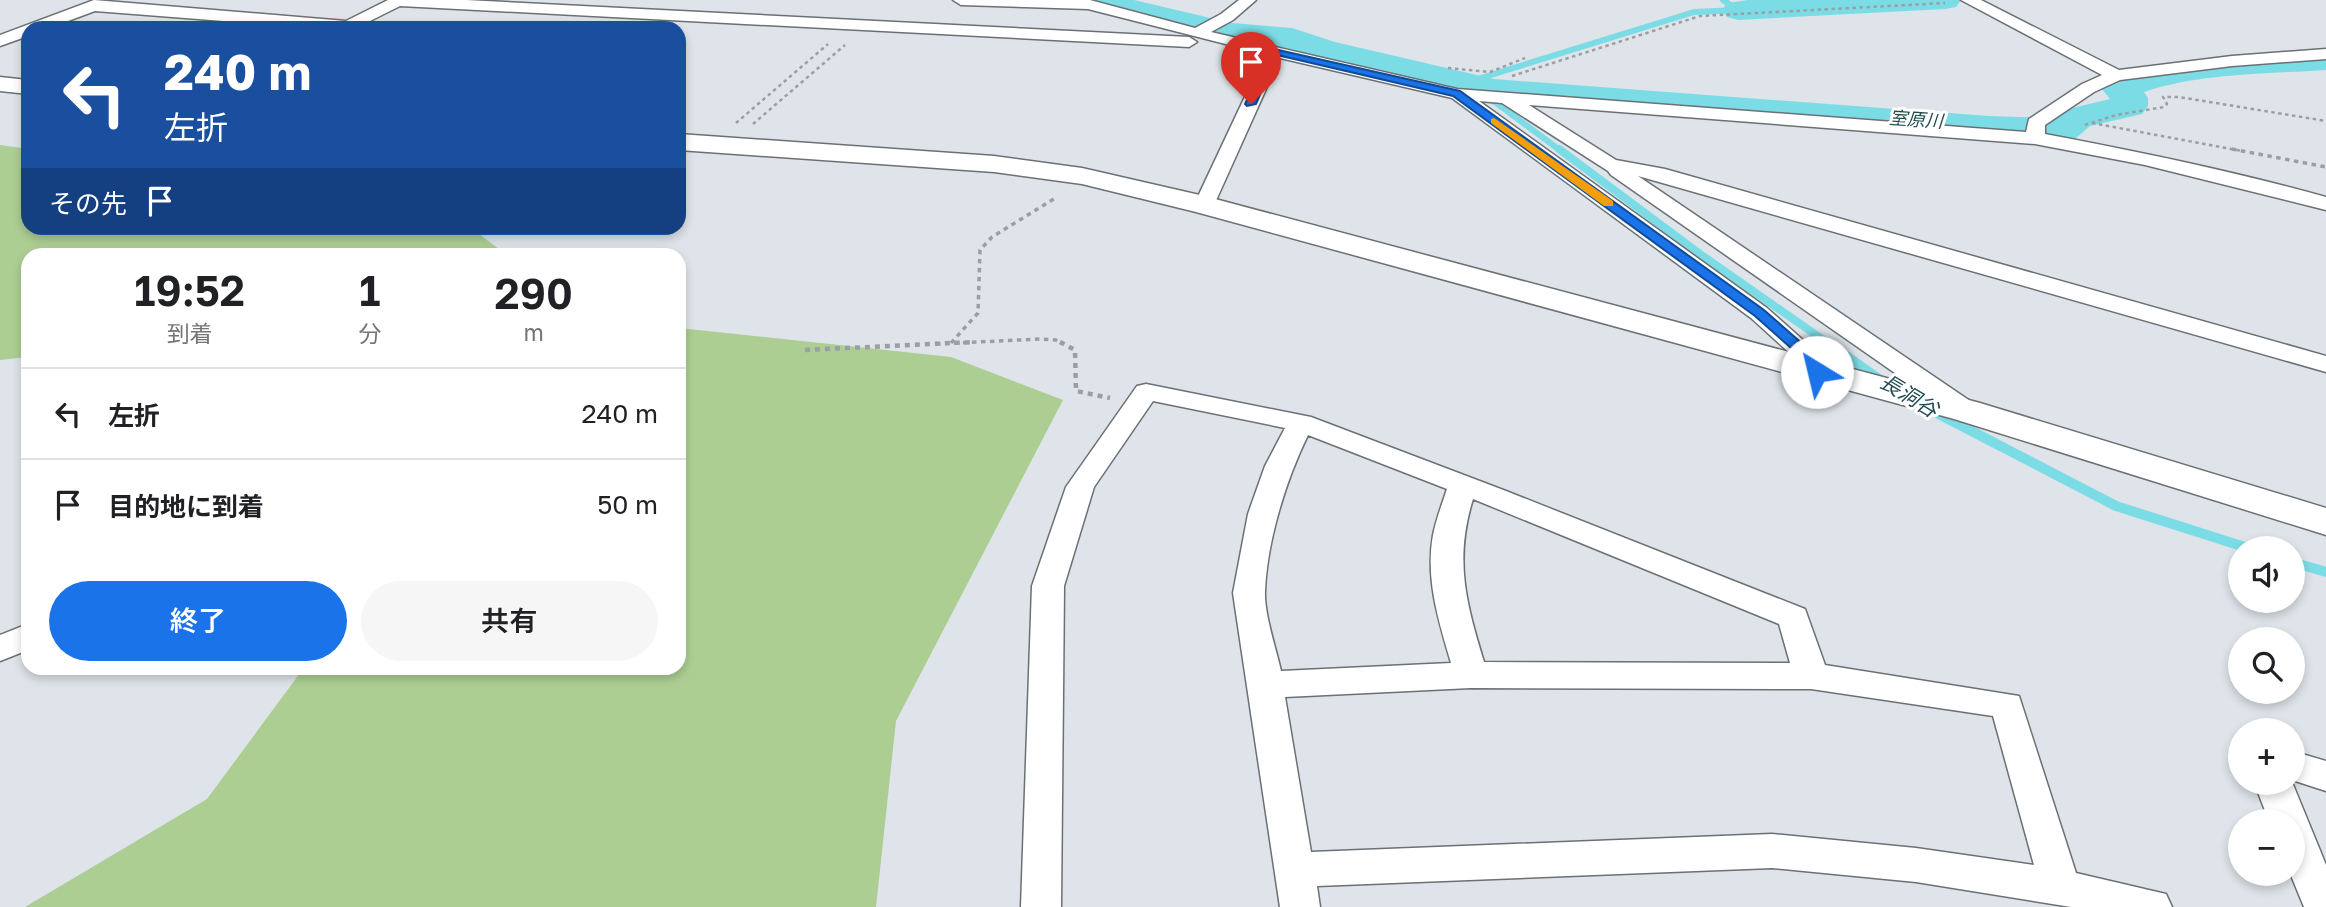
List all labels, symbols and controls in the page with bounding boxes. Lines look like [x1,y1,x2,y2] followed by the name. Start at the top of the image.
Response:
[1221,32,1281,104] pin
[164,42,312,101] text: 240 m
[1232,43,1270,81] icon: arrive
[49,49,140,140] icon: left
[1888,106,1946,132] water label: 室原川
[164,108,228,146] text: 左折
[141,182,179,220] icon: arrive
[49,188,127,219] text: その先
[134,265,245,315] text: 19:52
[359,265,380,315] text: 1
[495,268,573,318] text: 290
[523,318,544,346] text: m
[167,319,213,347] text: 到着
[358,319,381,347] text: 分
[1780,335,1854,409] position arrow
[1876,368,1945,424] water label: 長洞谷
[49,395,87,433] icon: left
[581,398,658,429] text: 240 m
[108,400,160,431] text: 左折
[49,486,87,524] icon: arrive
[597,489,658,520] text: 50 m
[108,491,264,522] text: 目的地に到着
[2228,536,2305,886] map controls
[2228,536,2305,613] button: sound
[49,581,347,661] button: 終了
[361,581,658,661] button: 共有
[2228,627,2305,704] button: search
[2228,718,2305,795] button: +
[2228,809,2305,886] button: −

